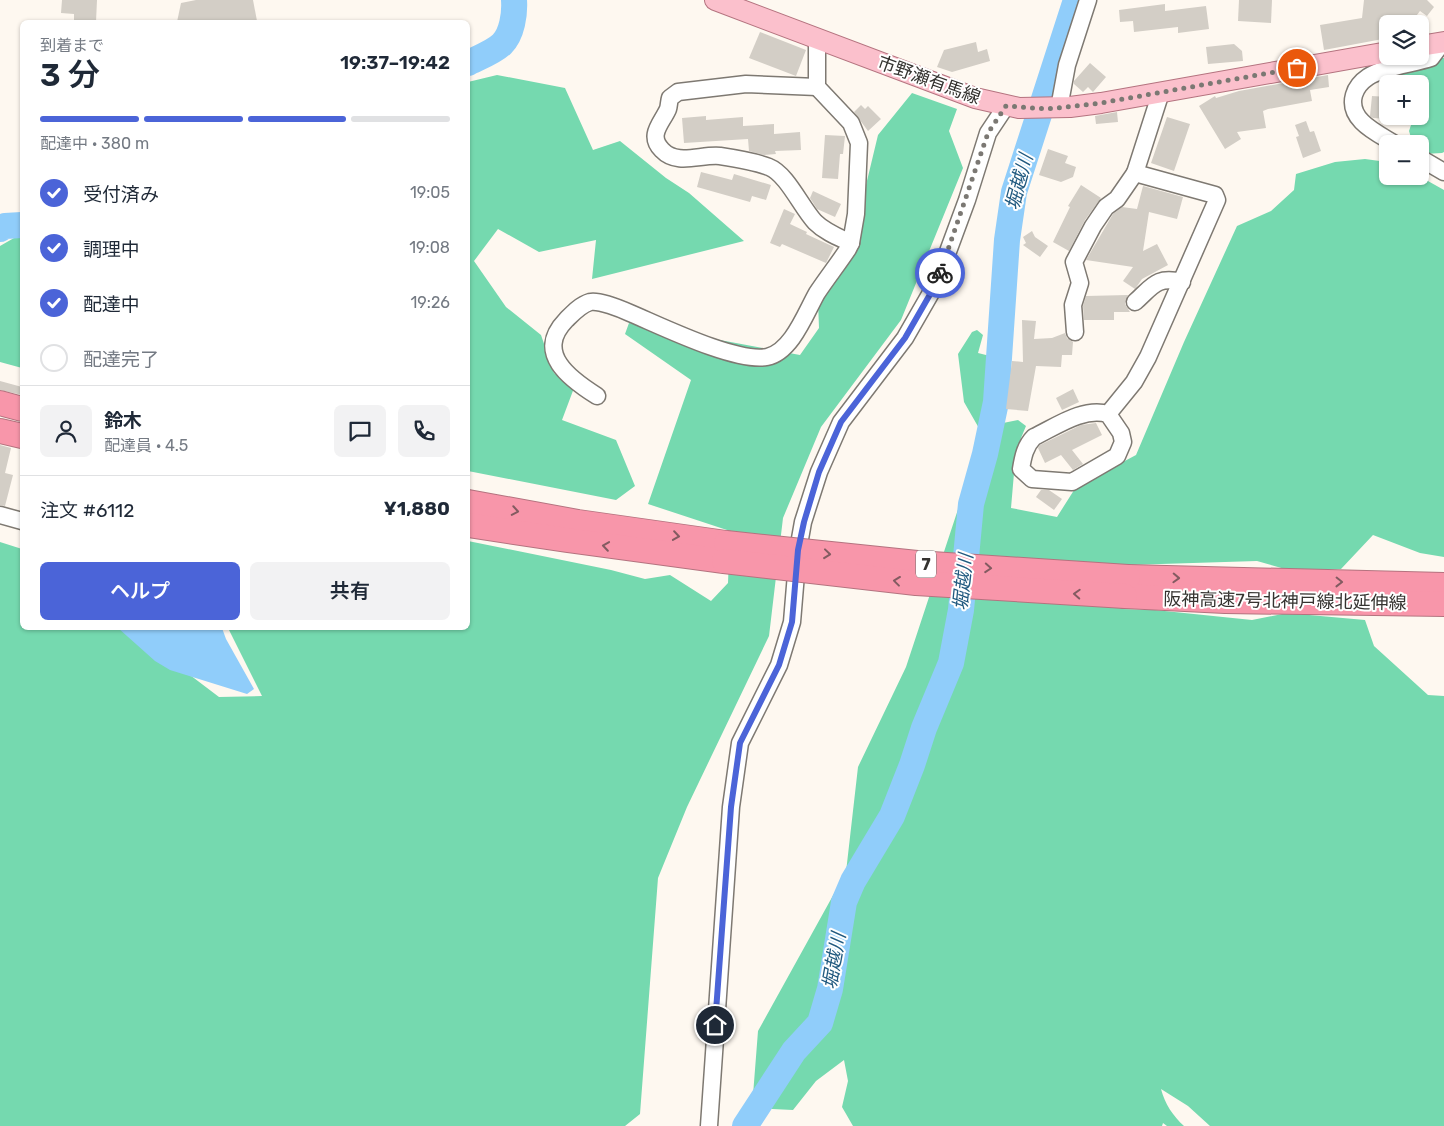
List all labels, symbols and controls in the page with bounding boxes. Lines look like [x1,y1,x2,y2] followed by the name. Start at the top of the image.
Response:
[1379,15,1429,185] map controls
[1379,15,1429,65] button: layers
[40,36,104,55] text: 到着まで
[1276,47,1318,89] pin
[340,51,450,74] text: 19:37–19:42
[874,51,984,109] street label: 市野瀬有馬線
[1283,54,1311,82] icon: bag
[40,56,100,94] text: 3 分
[1379,75,1429,125] button: +
[40,134,149,153] text: 配達中 · 380 m
[1379,135,1429,185] button: −
[1001,150,1038,213] water label: 堀越川
[40,179,68,207] icon: check
[83,183,159,206] text: 受付済み
[410,183,450,202] text: 19:05
[40,234,68,262] icon: check
[83,238,140,261] text: 調理中
[409,238,450,257] text: 19:08
[915,248,965,298] courier
[926,259,954,287] icon: bike
[40,289,68,317] icon: check
[83,293,140,316] text: 配達中
[411,293,450,312] text: 19:26
[83,348,159,371] text: 配達完了
[40,405,92,457] button: person
[334,405,386,457] button: chat
[398,405,450,457] button: phone
[104,409,142,432] text: 鈴木
[104,436,188,455] text: 配達員 · 4.5
[384,497,450,520] text: ¥1,880
[40,499,134,522] text: 注文 #6112
[511,505,520,515] one-way arrow
[672,530,680,541] one-way arrow
[602,541,610,552] one-way arrow
[823,548,831,559] one-way arrow
[916,550,936,578] road number: 7
[949,550,978,612] water label: 堀越川
[40,562,240,620] button: ヘルプ
[250,562,450,620] button: 共有
[985,563,993,574] one-way arrow
[1173,573,1181,583] one-way arrow
[893,576,901,587] one-way arrow
[1336,577,1343,587] one-way arrow
[1072,588,1080,599] one-way arrow
[1163,588,1407,614] street label: 阪神高速7号北神戸線北延伸線
[818,929,851,991] water label: 堀越川
[694,1004,736,1046] pin
[701,1011,729,1039] icon: home

